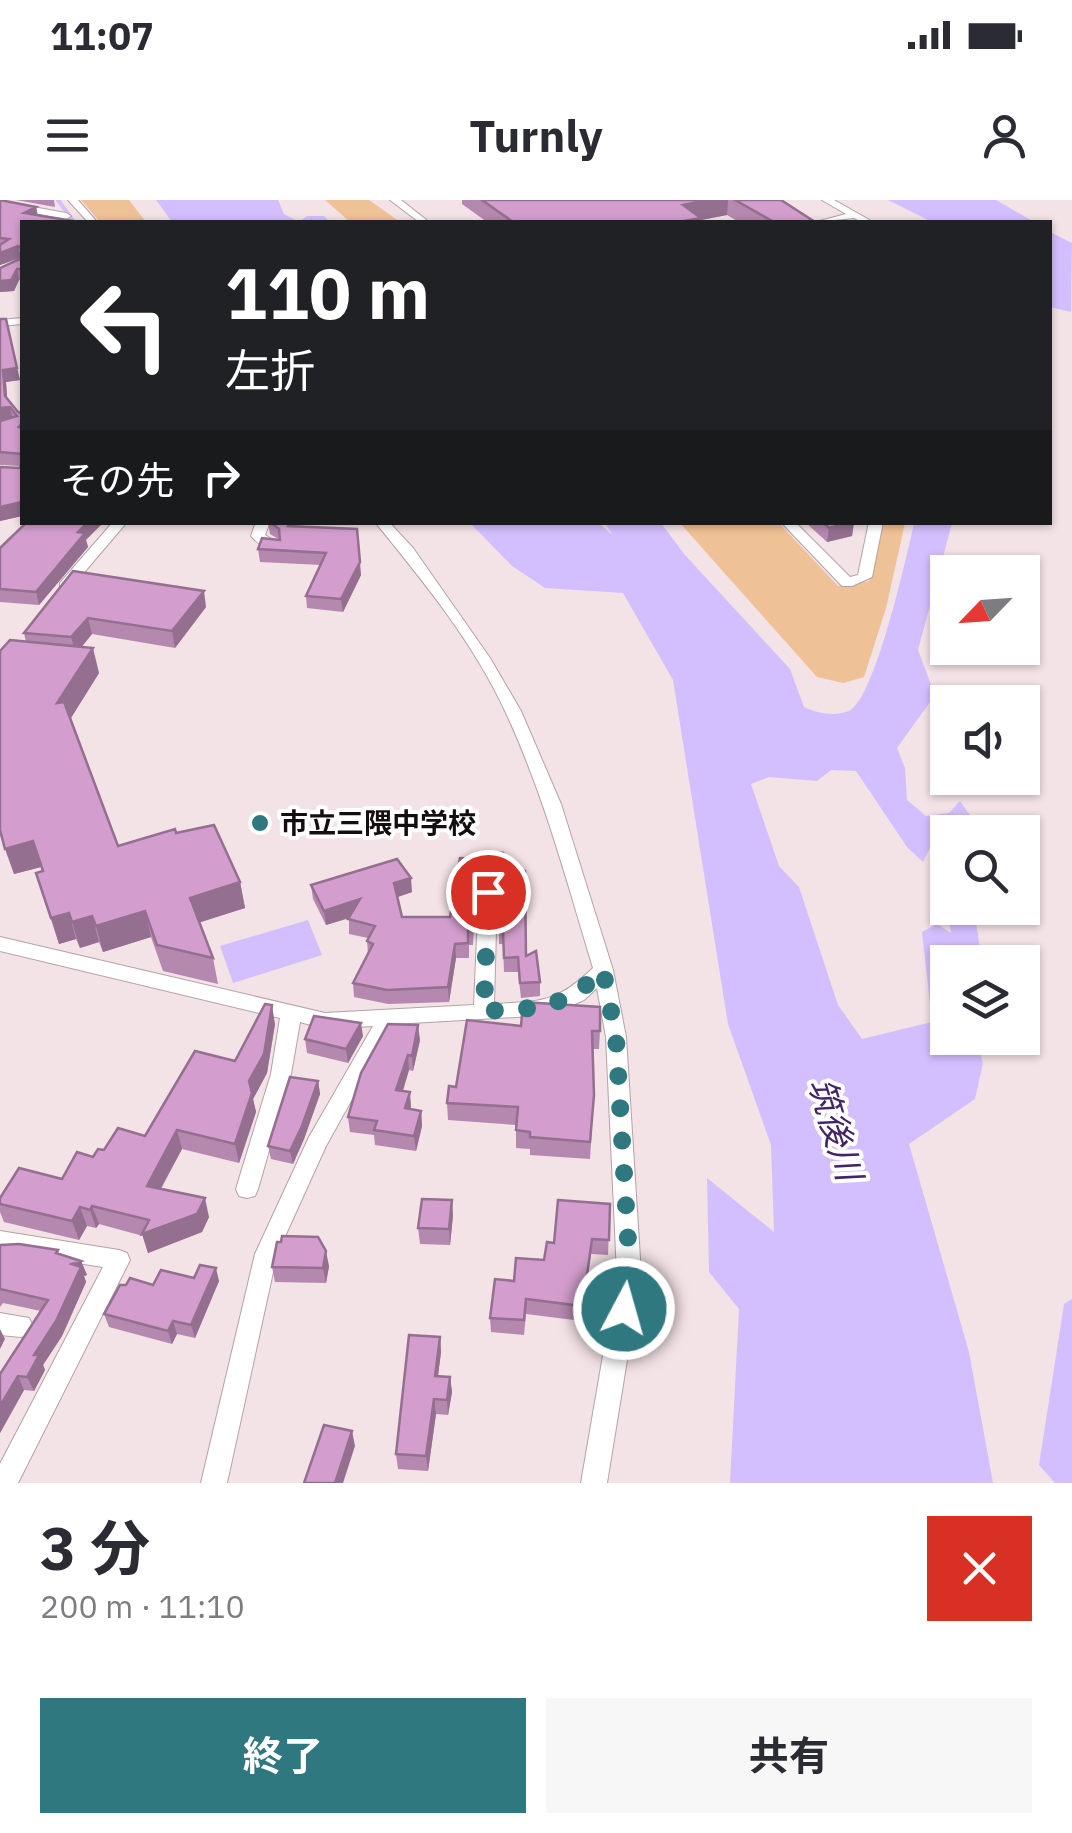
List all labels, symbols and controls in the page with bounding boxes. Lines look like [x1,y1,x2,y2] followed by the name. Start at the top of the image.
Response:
[50,11,154,60] text: 11:07
[469,106,603,164] text: Turnly
[40,108,95,163] icon: menu
[977,108,1032,163] icon: person
[225,247,430,338] text: 110 m
[60,260,190,390] icon: left
[225,341,315,399] text: 左折
[194,450,249,505] icon: right
[60,455,174,504] text: その先
[930,555,1040,665] north arrow
[930,555,1040,1055] map controls
[930,685,1040,795] button: sound
[280,804,476,841] place label: 市立三隈中学校
[249,812,271,834] marker: 市立三隈中学校
[930,815,1040,925] button: search
[446,850,531,935] pin
[461,865,516,920] icon: arrive
[930,945,1040,1055] button: layers
[799,1072,874,1189] water label: 筑後川
[572,1257,676,1361] position arrow
[40,1508,150,1587] text: 3 分
[927,1516,1032,1621] button: close
[40,1585,245,1627] text: 200 m · 11:10
[40,1698,526,1813] button: 終了
[546,1698,1032,1813] button: 共有

